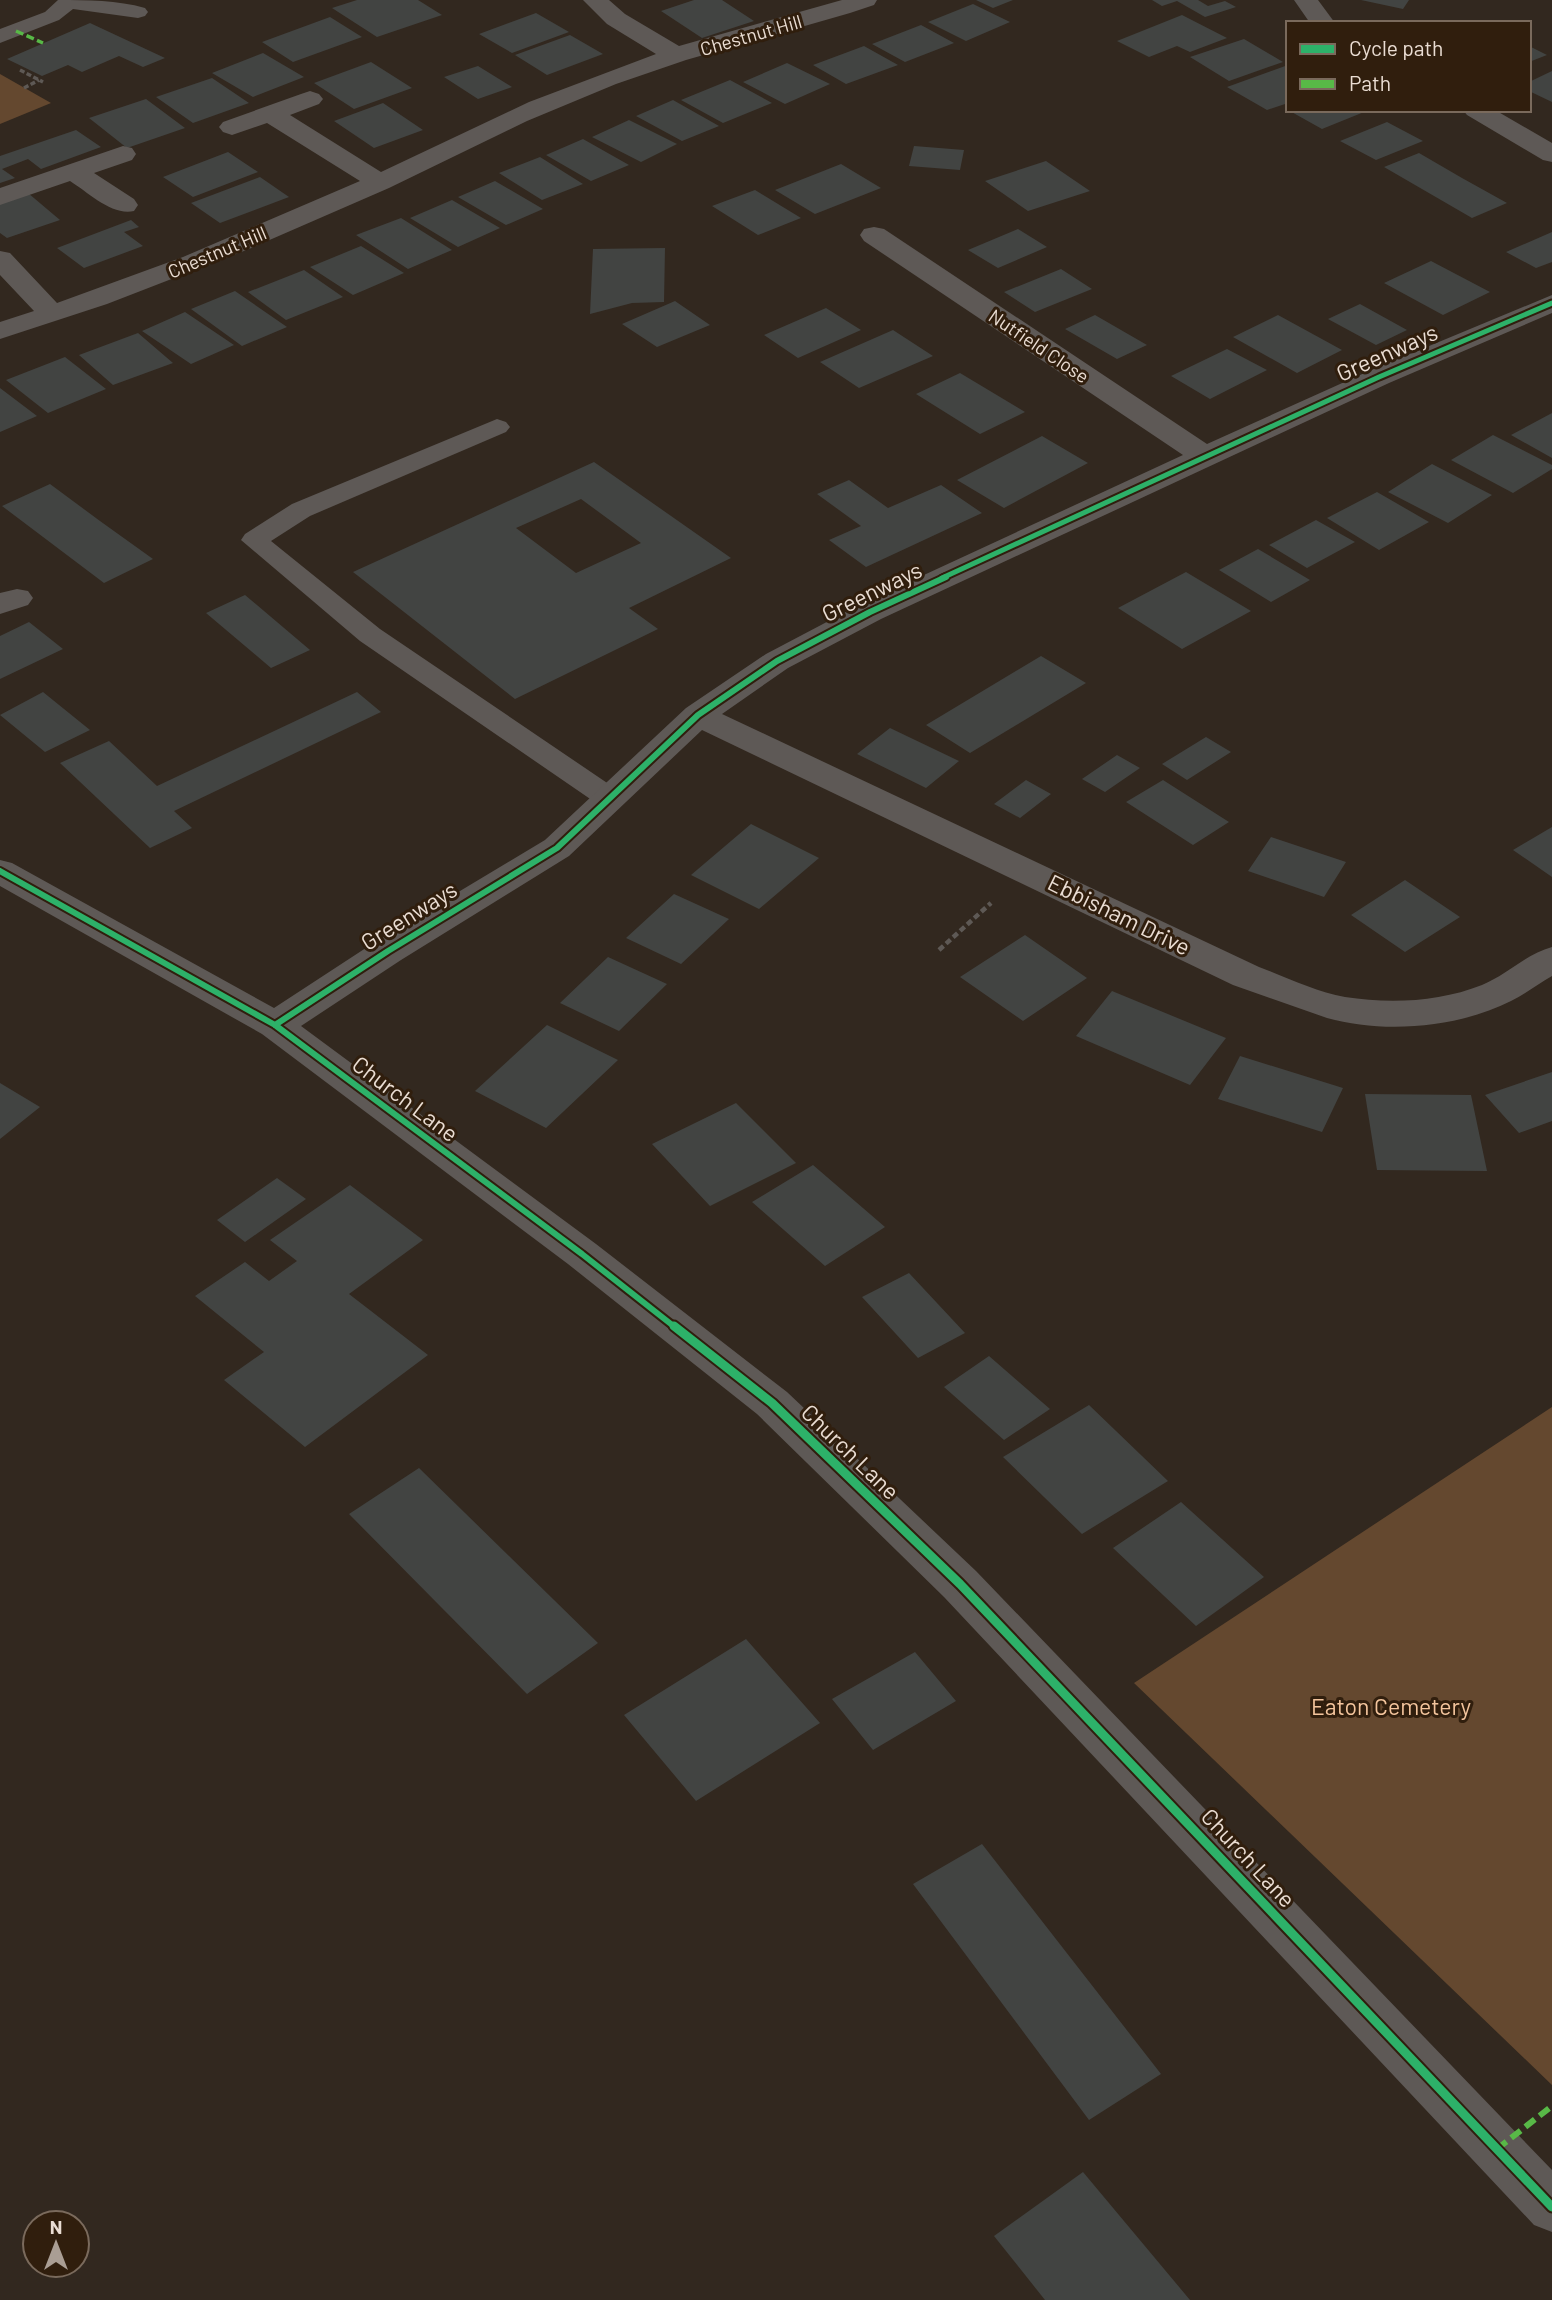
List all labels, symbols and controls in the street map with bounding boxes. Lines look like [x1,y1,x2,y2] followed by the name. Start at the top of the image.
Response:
[697,9,804,60] street label: Chestnut Hill
[1286,21,1531,112] legend
[1349,35,1443,60] text: Cycle path
[1349,70,1391,95] text: Path
[164,220,270,283] street label: Chestnut Hill
[985,304,1094,387] street label: Nutfield Close
[1332,317,1442,387] street label: Greenways
[817,555,926,627] street label: Greenways
[1044,868,1195,961] street label: Ebbisham Drive
[355,875,462,956] street label: Greenways
[347,1049,464,1147] street label: Church Lane
[796,1398,905,1505] street label: Church Lane
[1311,1692,1471,1720] park label: Eaton Cemetery
[1196,1802,1302,1913] street label: Church Lane
[21,2209,91,2279] north arrow
[50,2215,62,2238] text: N

